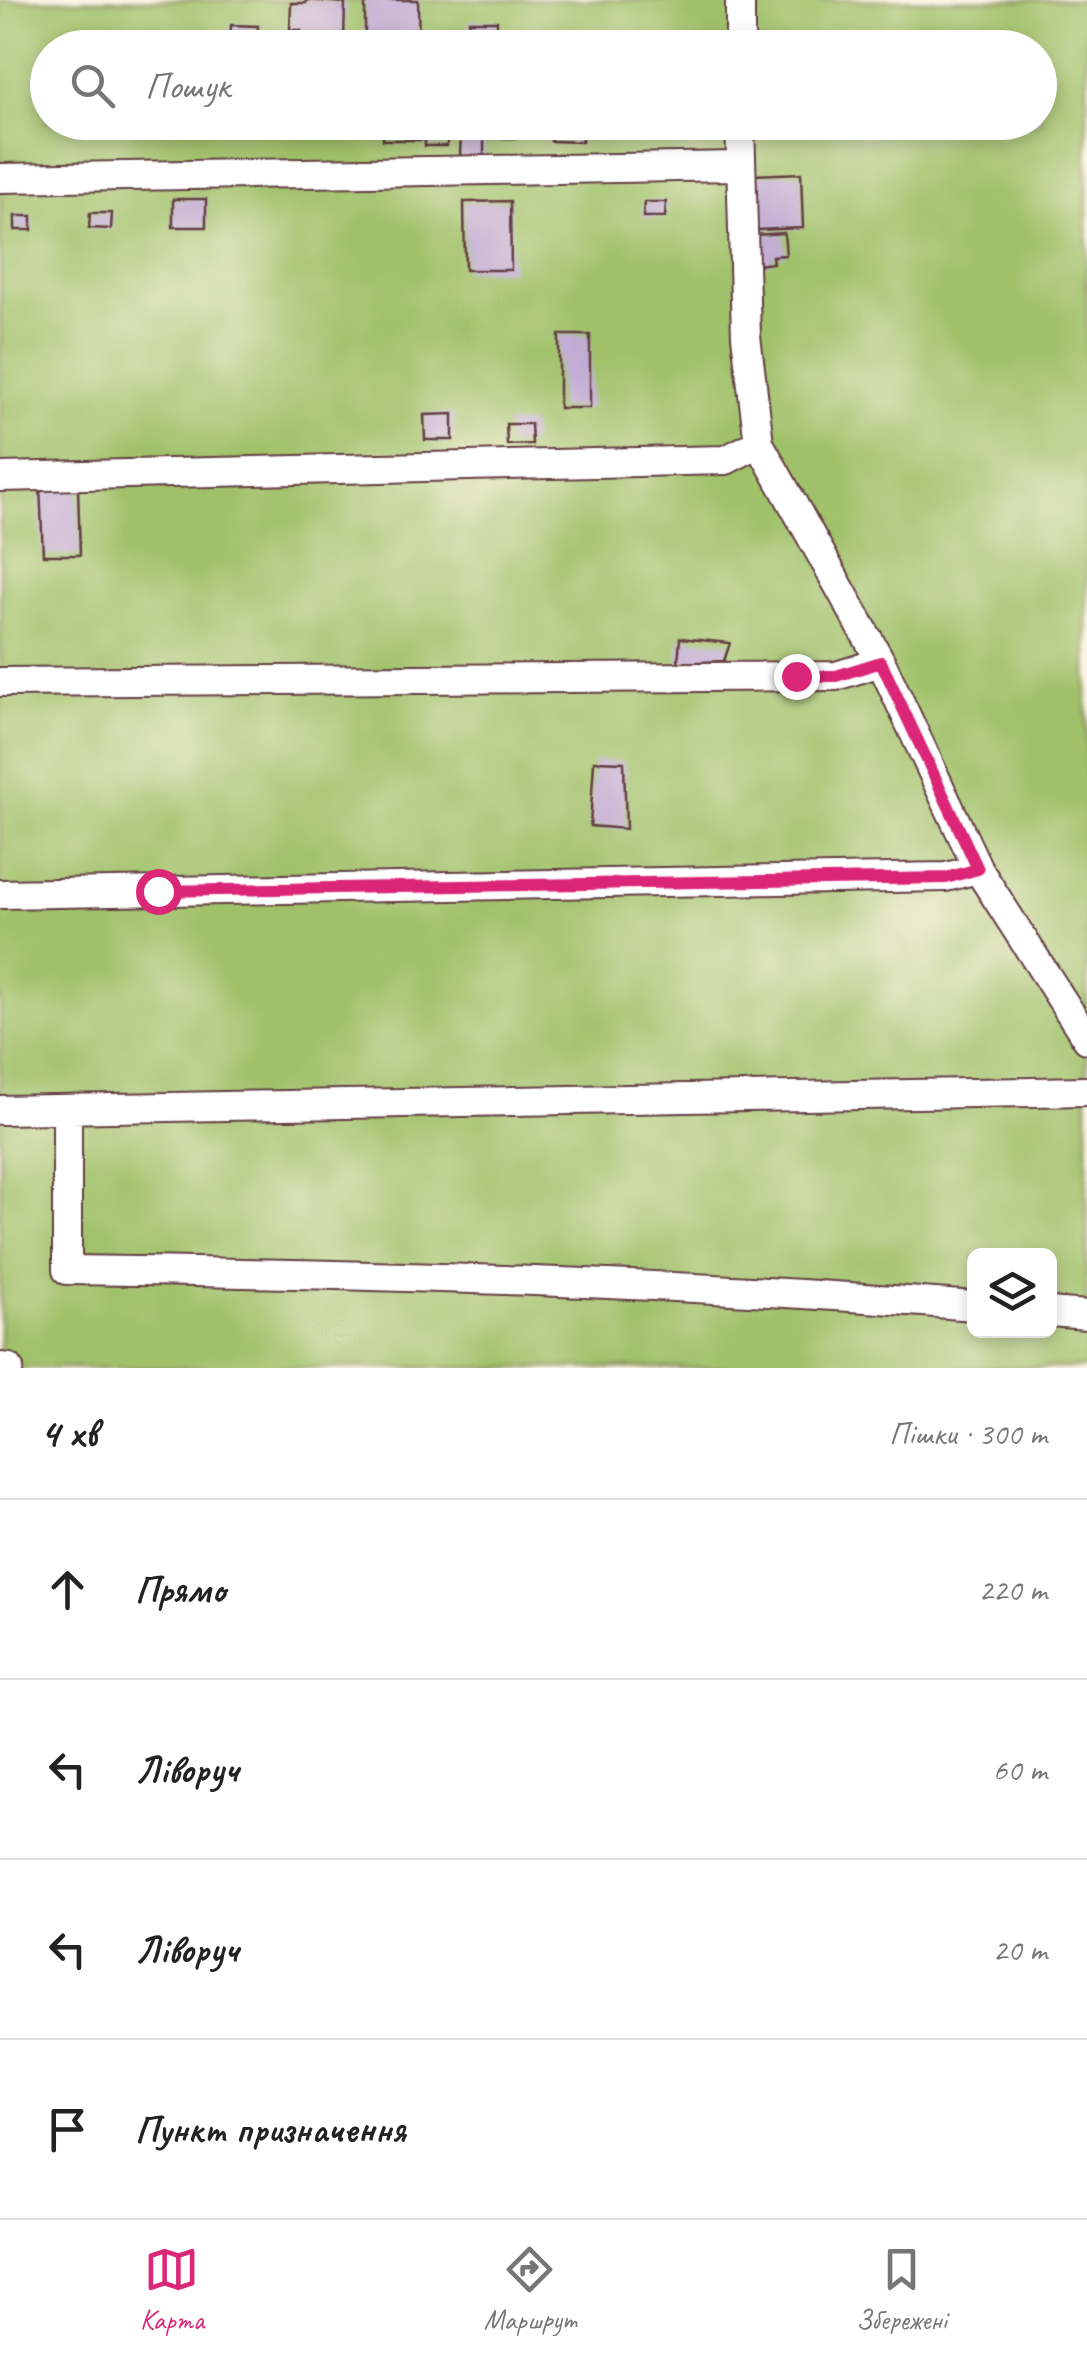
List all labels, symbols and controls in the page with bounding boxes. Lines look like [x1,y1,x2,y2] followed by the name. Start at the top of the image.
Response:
[30,30,1057,140] search box
[65,58,120,113] icon: search
[145,62,230,109] text: Пошук
[774,654,820,700] route end
[136,869,182,915] route start
[967,1248,1057,1338] map controls
[967,1248,1057,1338] button: layers
[40,1407,97,1460] text: 4 хв
[889,1413,1047,1454] text: Пішки · 300 m
[40,1562,95,1617] icon: ahead
[135,1566,225,1613] text: Прямо
[978,1569,1047,1610] text: 220 m
[40,1742,95,1797] icon: left
[135,1746,238,1793] text: Ліворуч
[993,1749,1047,1790] text: 60 m
[40,1922,95,1977] icon: left
[135,1926,238,1973] text: Ліворуч
[993,1929,1047,1970] text: 20 m
[40,2102,95,2157] icon: arrive
[135,2106,406,2153] text: Пункт призначення
[140,2242,204,2337] tab: Карта
[484,2242,576,2337] tab: Маршрут
[856,2242,947,2337] tab: Збережені

